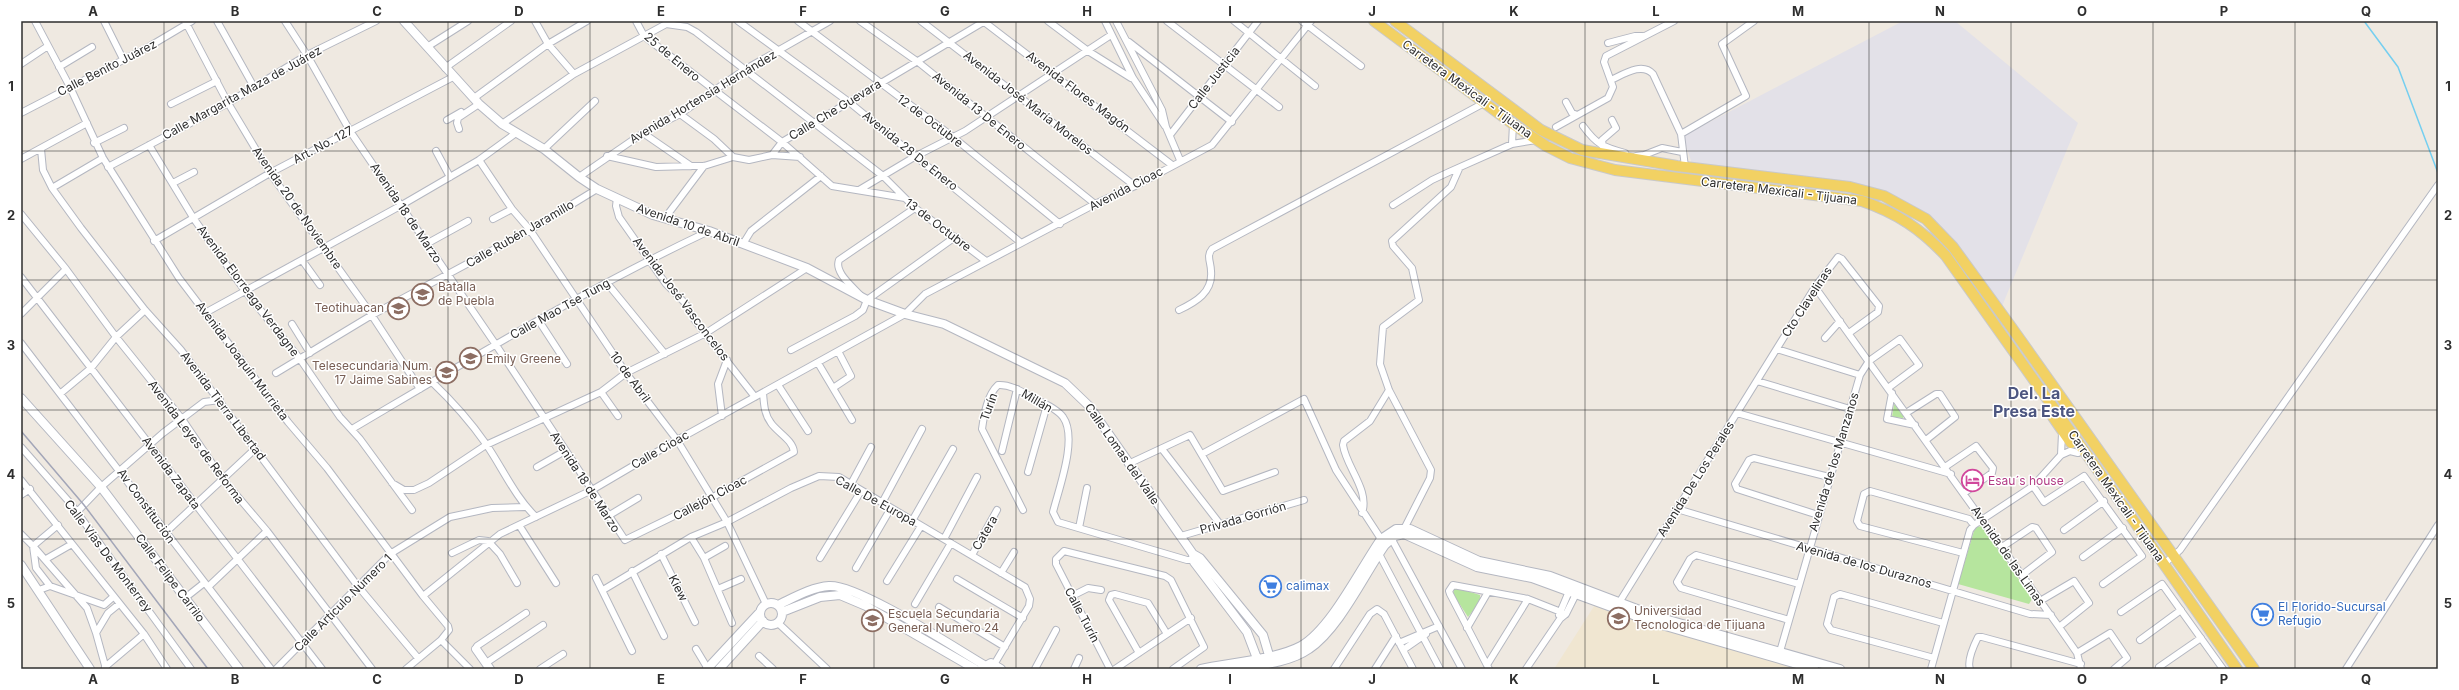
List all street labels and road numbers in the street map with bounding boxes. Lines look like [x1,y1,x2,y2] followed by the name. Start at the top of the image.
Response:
[641,29,703,84] street label: 25 de Enero
[55,36,159,99] street label: Calle Benito Juárez
[1399,36,1535,141] street label: Carretera Mexicali - Tijuana
[159,42,324,143] street label: Calle Margarita Maza de Juárez
[1185,43,1243,112] street label: Calle Justicia
[627,47,779,146] street label: Avenida Hortensia Hernández
[961,47,1096,158] street label: Avenida José María Morelos
[1024,48,1133,135] street label: Avenida Flores Magón
[930,68,1029,153] street label: Avenida 13 De Enero
[786,76,884,143] street label: Calle Che Guevara
[894,91,966,150] street label: 12 de Octubre
[860,108,961,194] street label: Avenida 28 De Enero
[290,122,356,167] street label: Art. No. 127
[249,144,345,272] street label: Avenida 20 de Noviembre
[367,160,446,266] street label: Avenida 18 de Marzo
[1086,163,1165,214] street label: Avenida Cioac
[1700,173,1858,208] street label: Carretera Mexicali - Tijuana
[902,195,974,254] street label: 13 de Octubre
[463,196,577,271] street label: Calle Rubén Jaramillo
[635,200,742,249] street label: Avenida 10 de Abril
[194,222,303,359] street label: Avenida Elorreaga Verdagne
[630,234,733,364] street label: Avenida José Vasconcelos
[1778,264,1835,340] street label: Cto Clavelinas
[507,275,612,342] street label: Calle Mao Tse Tung
[193,298,292,423] street label: Avenida Joaquín Murrieta
[178,348,269,463] street label: Avenida Tierra Libertad
[607,348,654,405] street label: 10 de Abril
[145,377,248,506] street label: Avenida Leyes de Reforma
[1019,386,1055,415] street label: Millán
[977,391,1000,423] street label: Turín
[1805,391,1862,533] street label: Avenida de los Manzanos
[1082,400,1163,507] street label: Calle Lomas del Valle
[1654,418,1737,539] street label: Avenida De Los Perales
[628,427,691,472] street label: Calle Cioac
[2065,427,2168,564] street label: Carretera Mexicali - Tijuana
[547,428,624,535] street label: Avenida 18 de Marzo
[139,433,204,512] street label: Avenida Zapata
[114,465,179,546] street label: Av Constitución
[670,472,749,523] street label: Callejón Cioac
[833,472,920,529] street label: Calle De Europa
[61,497,156,615] street label: Calle Vías De Monterrey
[1198,498,1288,537] street label: Privada Gorrión
[1968,503,2049,609] street label: Avenida de las Limas
[969,513,1000,553] street label: Catera
[132,531,209,625] street label: Calle Felipe Carrilo
[1795,538,1934,591] street label: Avenida de los Duraznos
[291,551,395,655] street label: Calle Artículo Número 1
[665,572,692,604] street label: Kiew
[1062,585,1103,645] street label: Calle Turín

